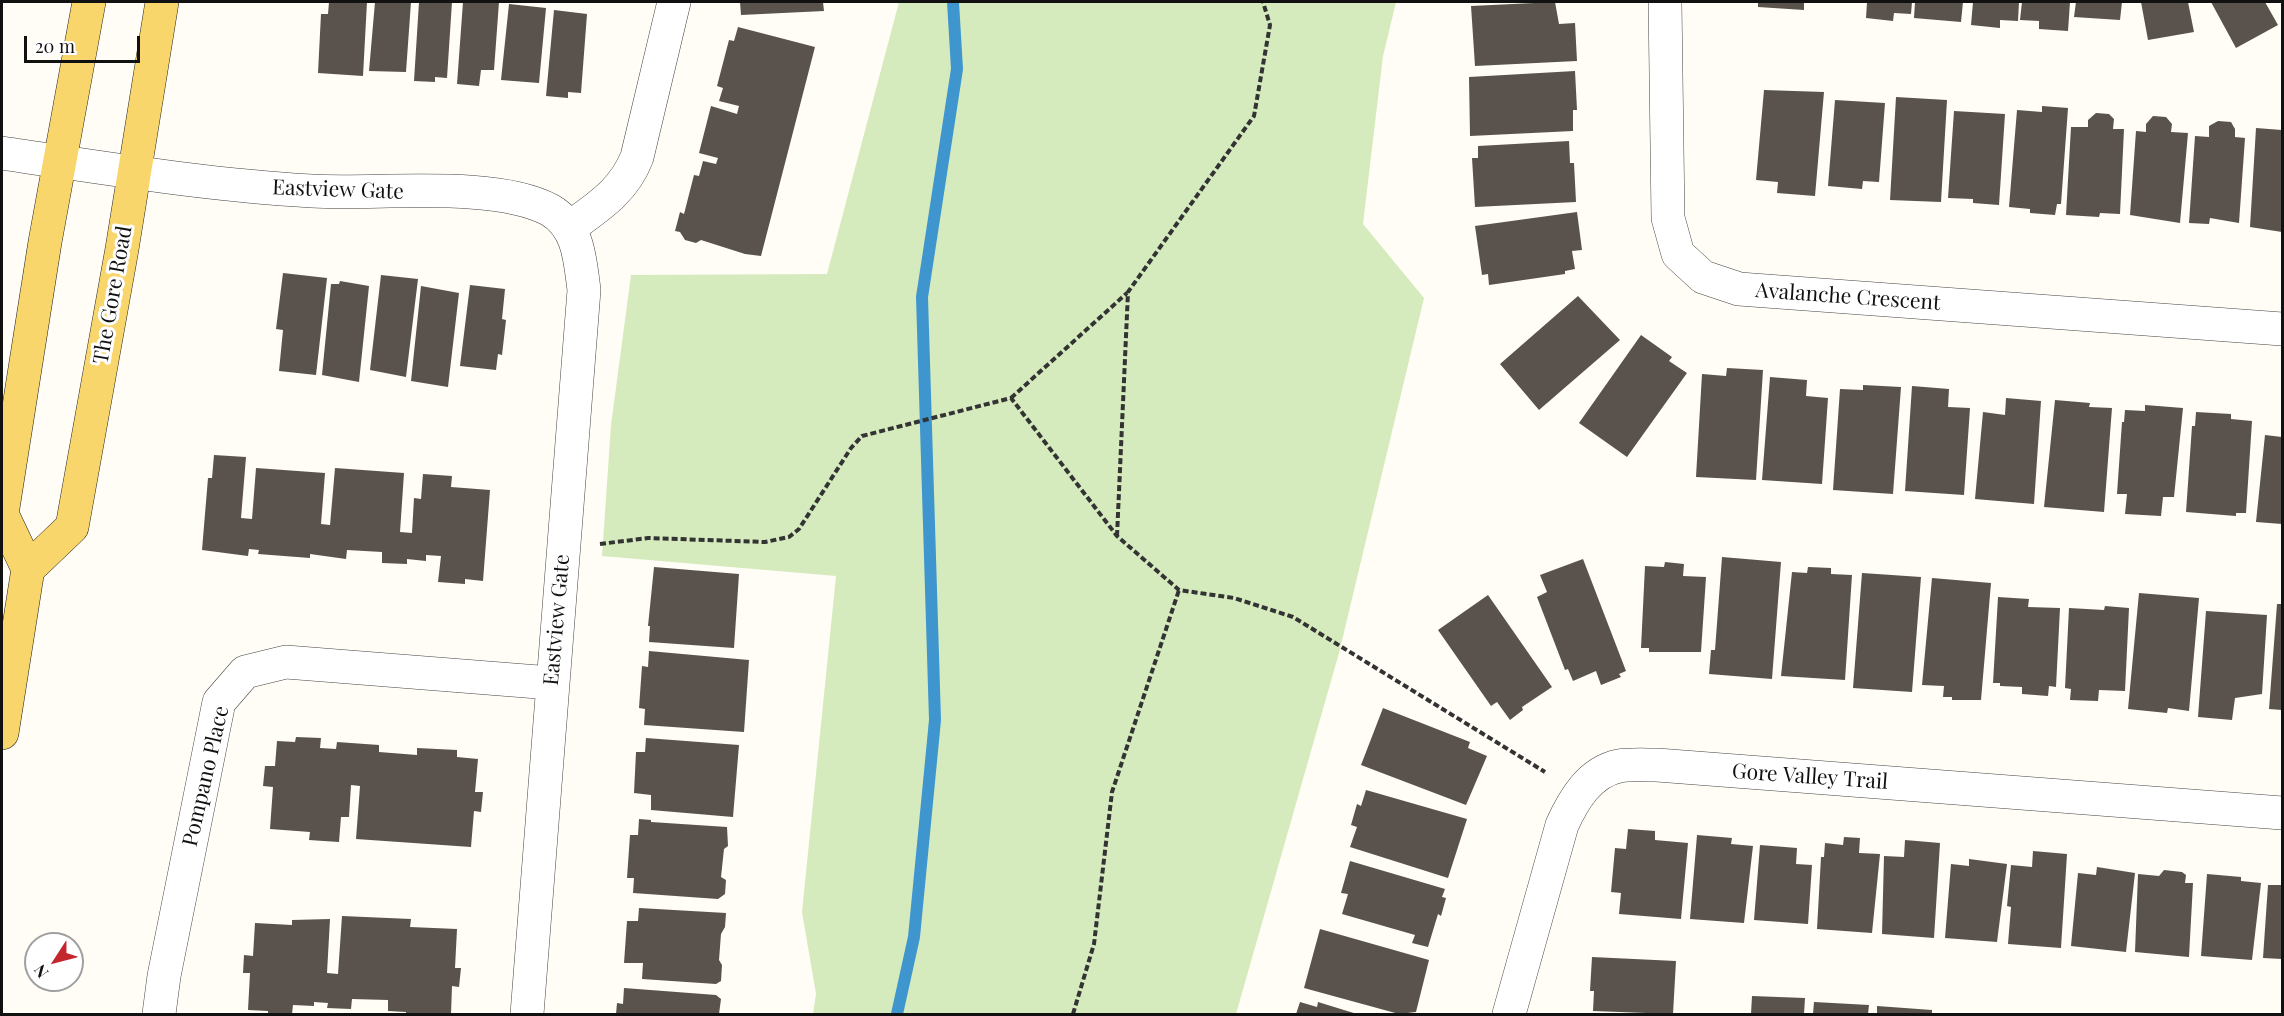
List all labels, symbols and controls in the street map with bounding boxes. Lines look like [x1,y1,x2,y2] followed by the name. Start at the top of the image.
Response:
[27,24,142,62] scale bar
[35,34,75,58] text: 20 m
[272,175,404,205] street label: Eastview Gate
[88,224,138,366] street label: The Gore Road
[1755,278,1941,316] street label: Avalanche Crescent
[539,553,575,687] street label: Eastview Gate
[178,703,234,849] street label: Pompano Place
[1731,759,1889,795] street label: Gore Valley Trail
[24,932,84,992] north arrow
[29,961,53,983] text: N

